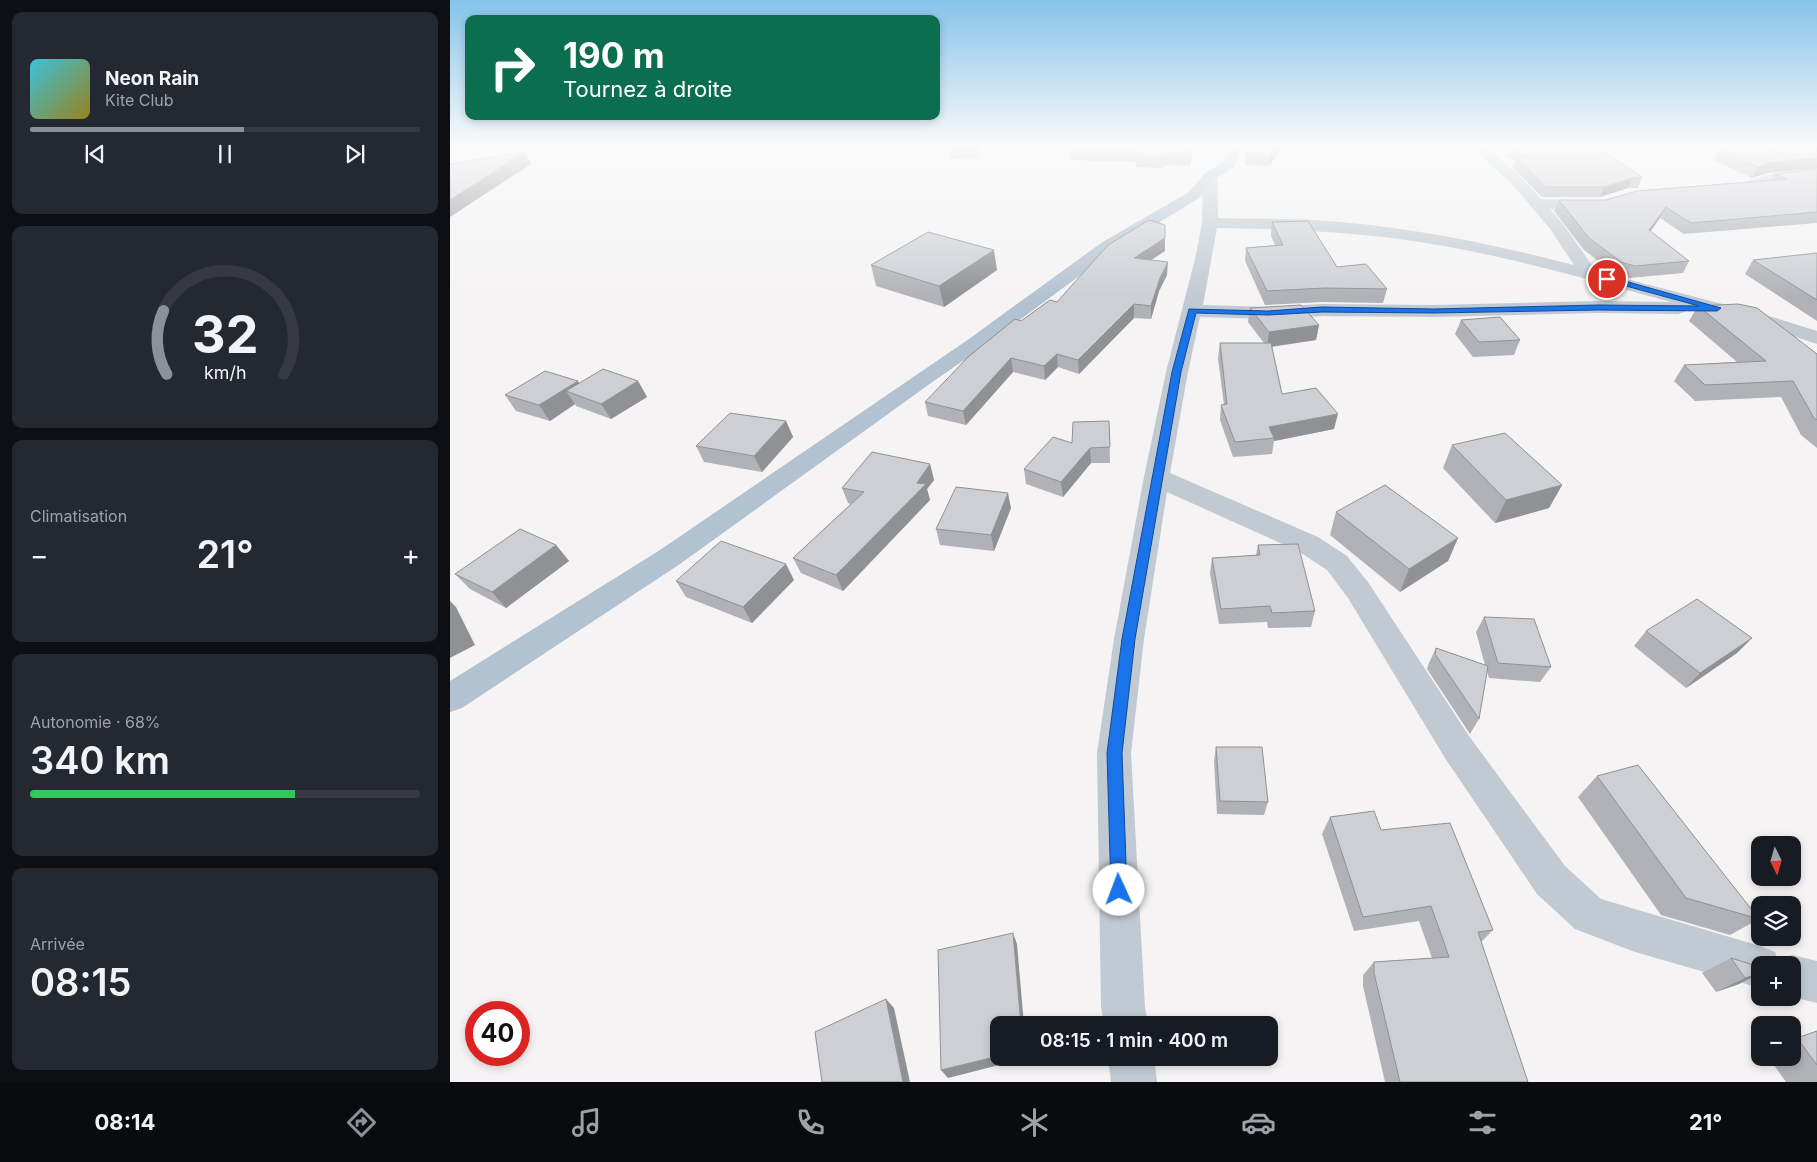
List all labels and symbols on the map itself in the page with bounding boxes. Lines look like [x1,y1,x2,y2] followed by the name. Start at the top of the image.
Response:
[1586,258,1628,300] pin
[1751,836,1801,886] north arrow
[1092,863,1144,915] position arrow
[465,1001,530,1066] speed limit sign: 40

